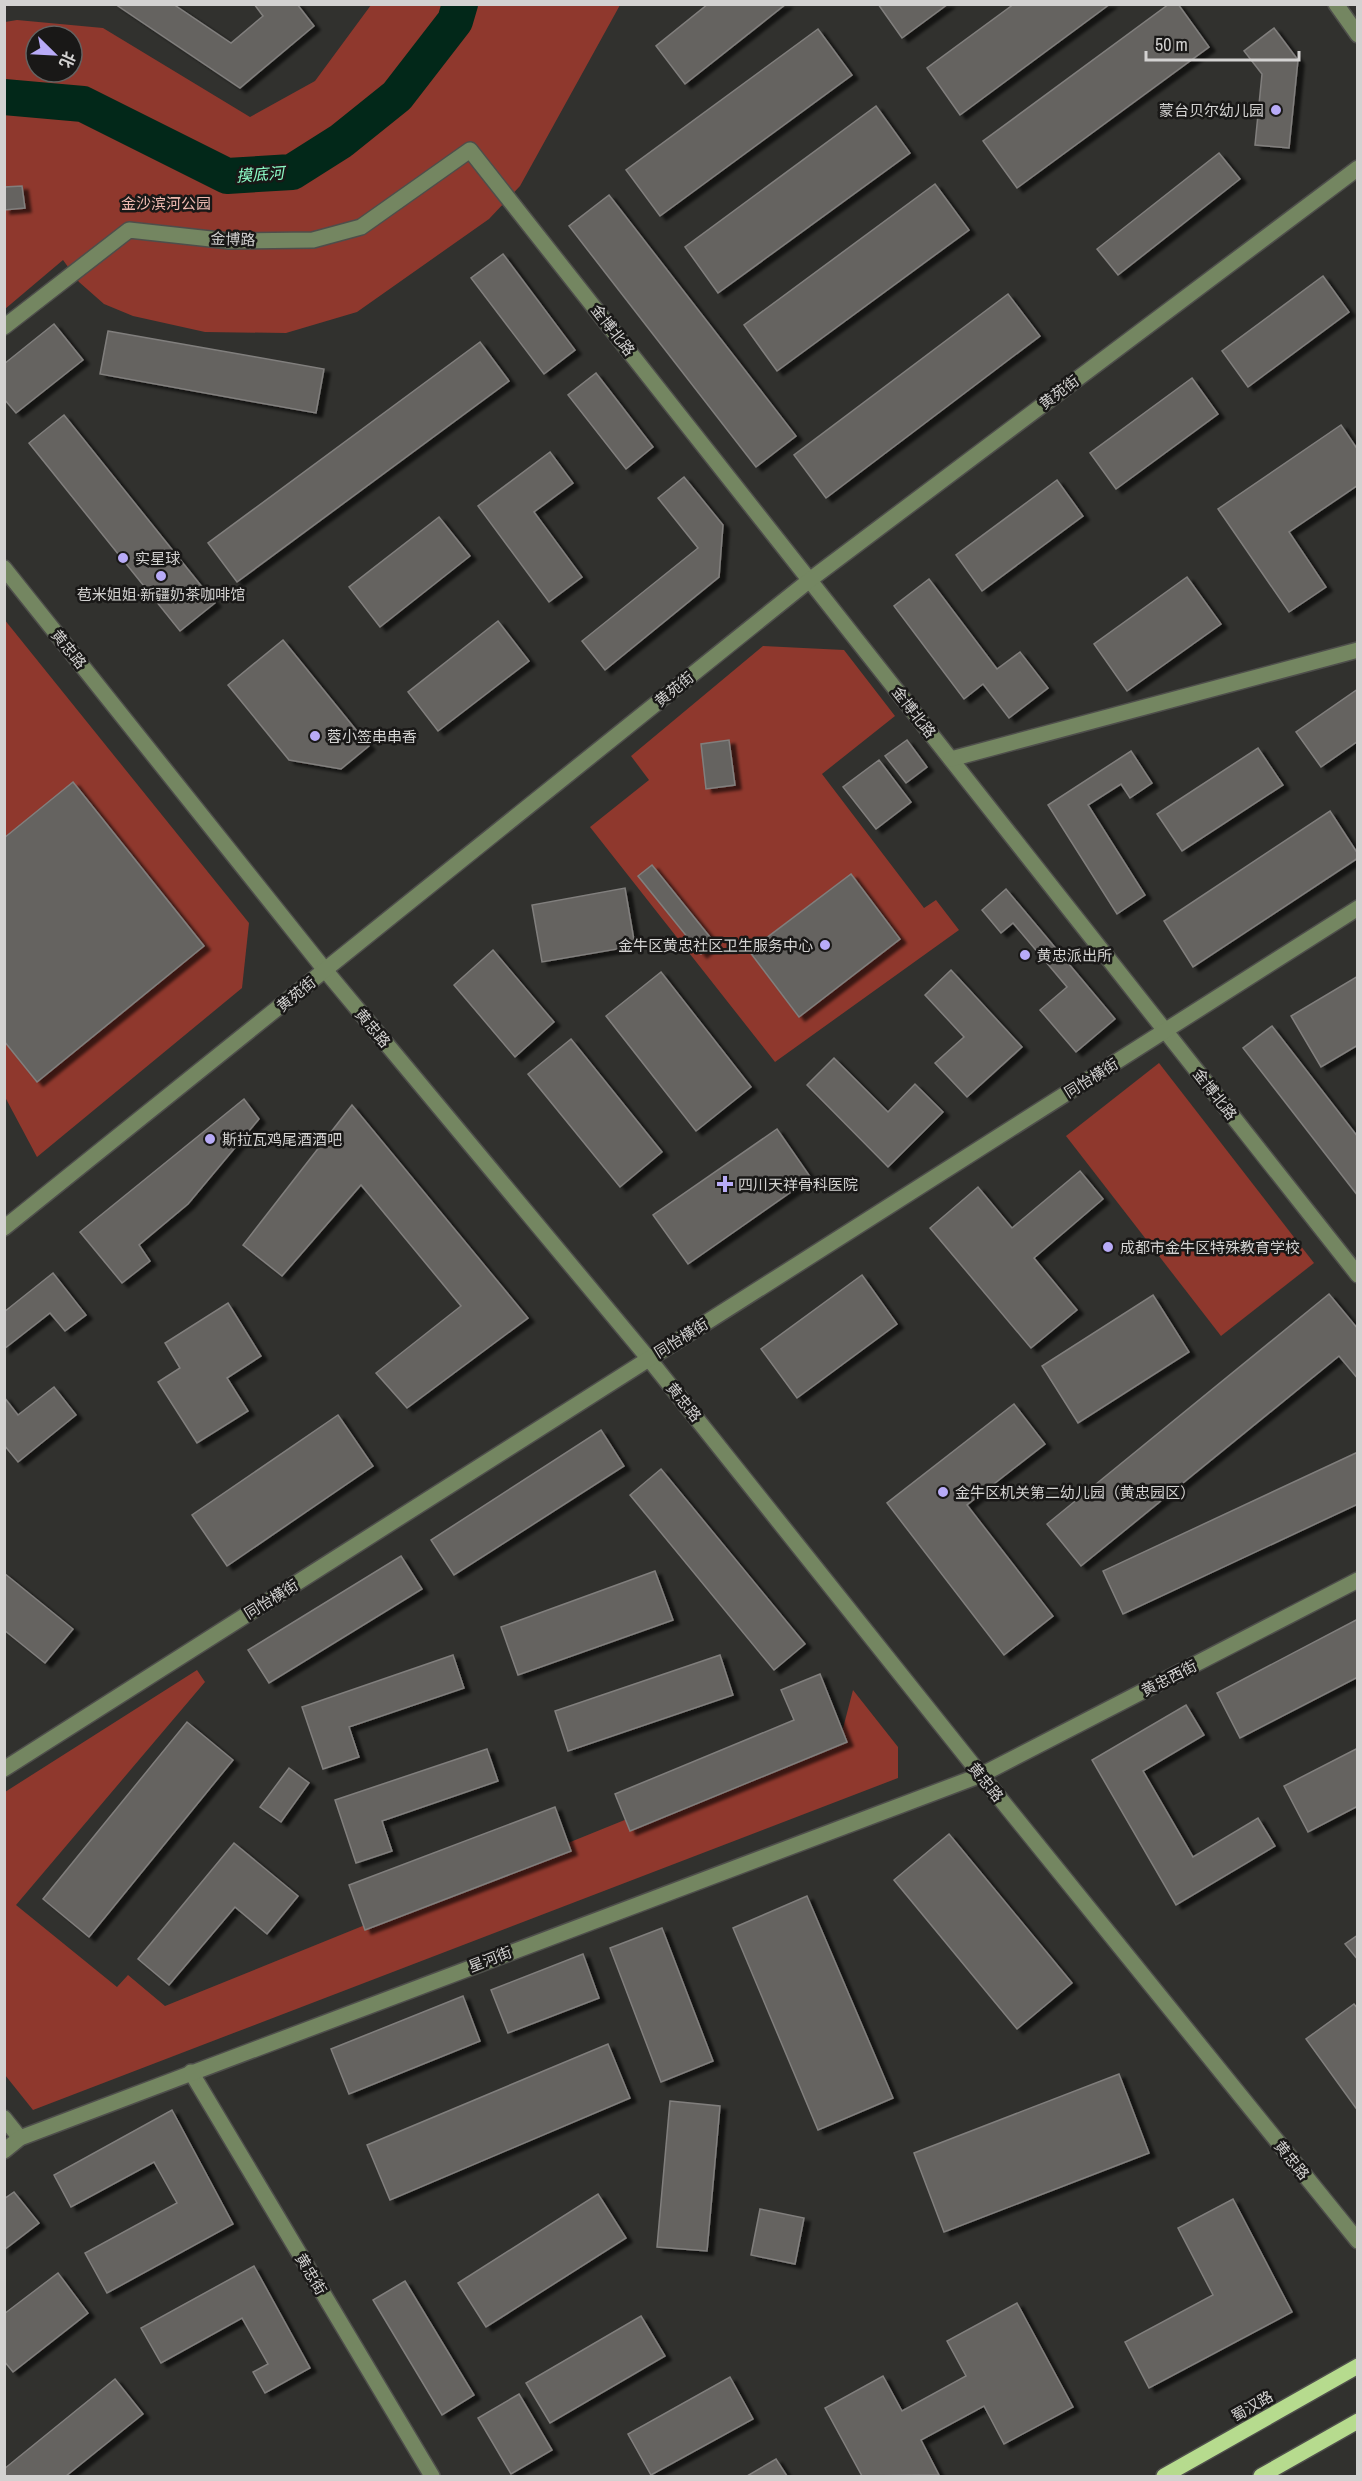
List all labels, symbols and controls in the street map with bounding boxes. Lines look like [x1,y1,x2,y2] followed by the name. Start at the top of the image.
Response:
[24,24,84,84] north arrow
[1146,24,1299,62] scale bar
[1155,32,1188,57] text: 50 m
[54,48,81,72] text: 北
[1159,100,1264,121] place label: 蒙台贝尔幼儿园
[1269,103,1283,117] marker: 蒙台贝尔幼儿园
[235,161,288,187] water label: 摸底河
[121,193,211,214] park label: 金沙滨河公园
[210,228,256,250] street label: 金博路
[586,300,640,360] street label: 金博北路
[1035,370,1083,414] street label: 黄苑街
[135,548,181,569] place label: 实星球
[116,551,130,565] marker: 实星球
[154,569,168,583] marker: 苞米姐姐·新疆奶茶咖啡馆
[77,584,245,605] place label: 苞米姐姐·新疆奶茶咖啡馆
[47,625,91,673] street label: 黄忠路
[650,667,698,711] street label: 黄苑街
[887,682,941,742] street label: 金博北路
[327,726,417,747] place label: 蓉小签串串香
[308,729,322,743] marker: 蓉小签串串香
[618,935,813,956] place label: 金牛区黄忠社区卫生服务中心
[818,938,832,952] marker: 金牛区黄忠社区卫生服务中心
[1037,945,1112,966] place label: 黄忠派出所
[1018,948,1032,962] marker: 黄忠派出所
[272,972,320,1016] street label: 黄苑街
[350,1004,396,1052] street label: 黄忠路
[1060,1053,1122,1103] street label: 同怡横街
[1188,1064,1242,1124] street label: 金博北路
[222,1129,342,1150] place label: 斯拉瓦鸡尾酒酒吧
[203,1132,217,1146] marker: 斯拉瓦鸡尾酒酒吧
[738,1174,858,1195] place label: 四川天祥骨科医院
[716,1175,734,1193] marker: 四川天祥骨科医院
[1120,1237,1300,1258] place label: 成都市金牛区特殊教育学校
[1101,1240,1115,1254] marker: 成都市金牛区特殊教育学校
[650,1313,712,1363] street label: 同怡横街
[662,1378,706,1426] street label: 黄忠路
[955,1482,1195,1503] place label: 金牛区机关第二幼儿园（黄忠园区）
[936,1485,950,1499] marker: 金牛区机关第二幼儿园（黄忠园区）
[240,1574,302,1624] street label: 同怡横街
[1137,1655,1201,1701] street label: 黄忠西街
[964,1758,1008,1806] street label: 黄忠路
[465,1941,515,1977] street label: 星河街
[1270,2136,1314,2184] street label: 黄忠路
[290,2249,332,2299] street label: 黄忠街
[1227,2386,1277,2426] street label: 蜀汉路

